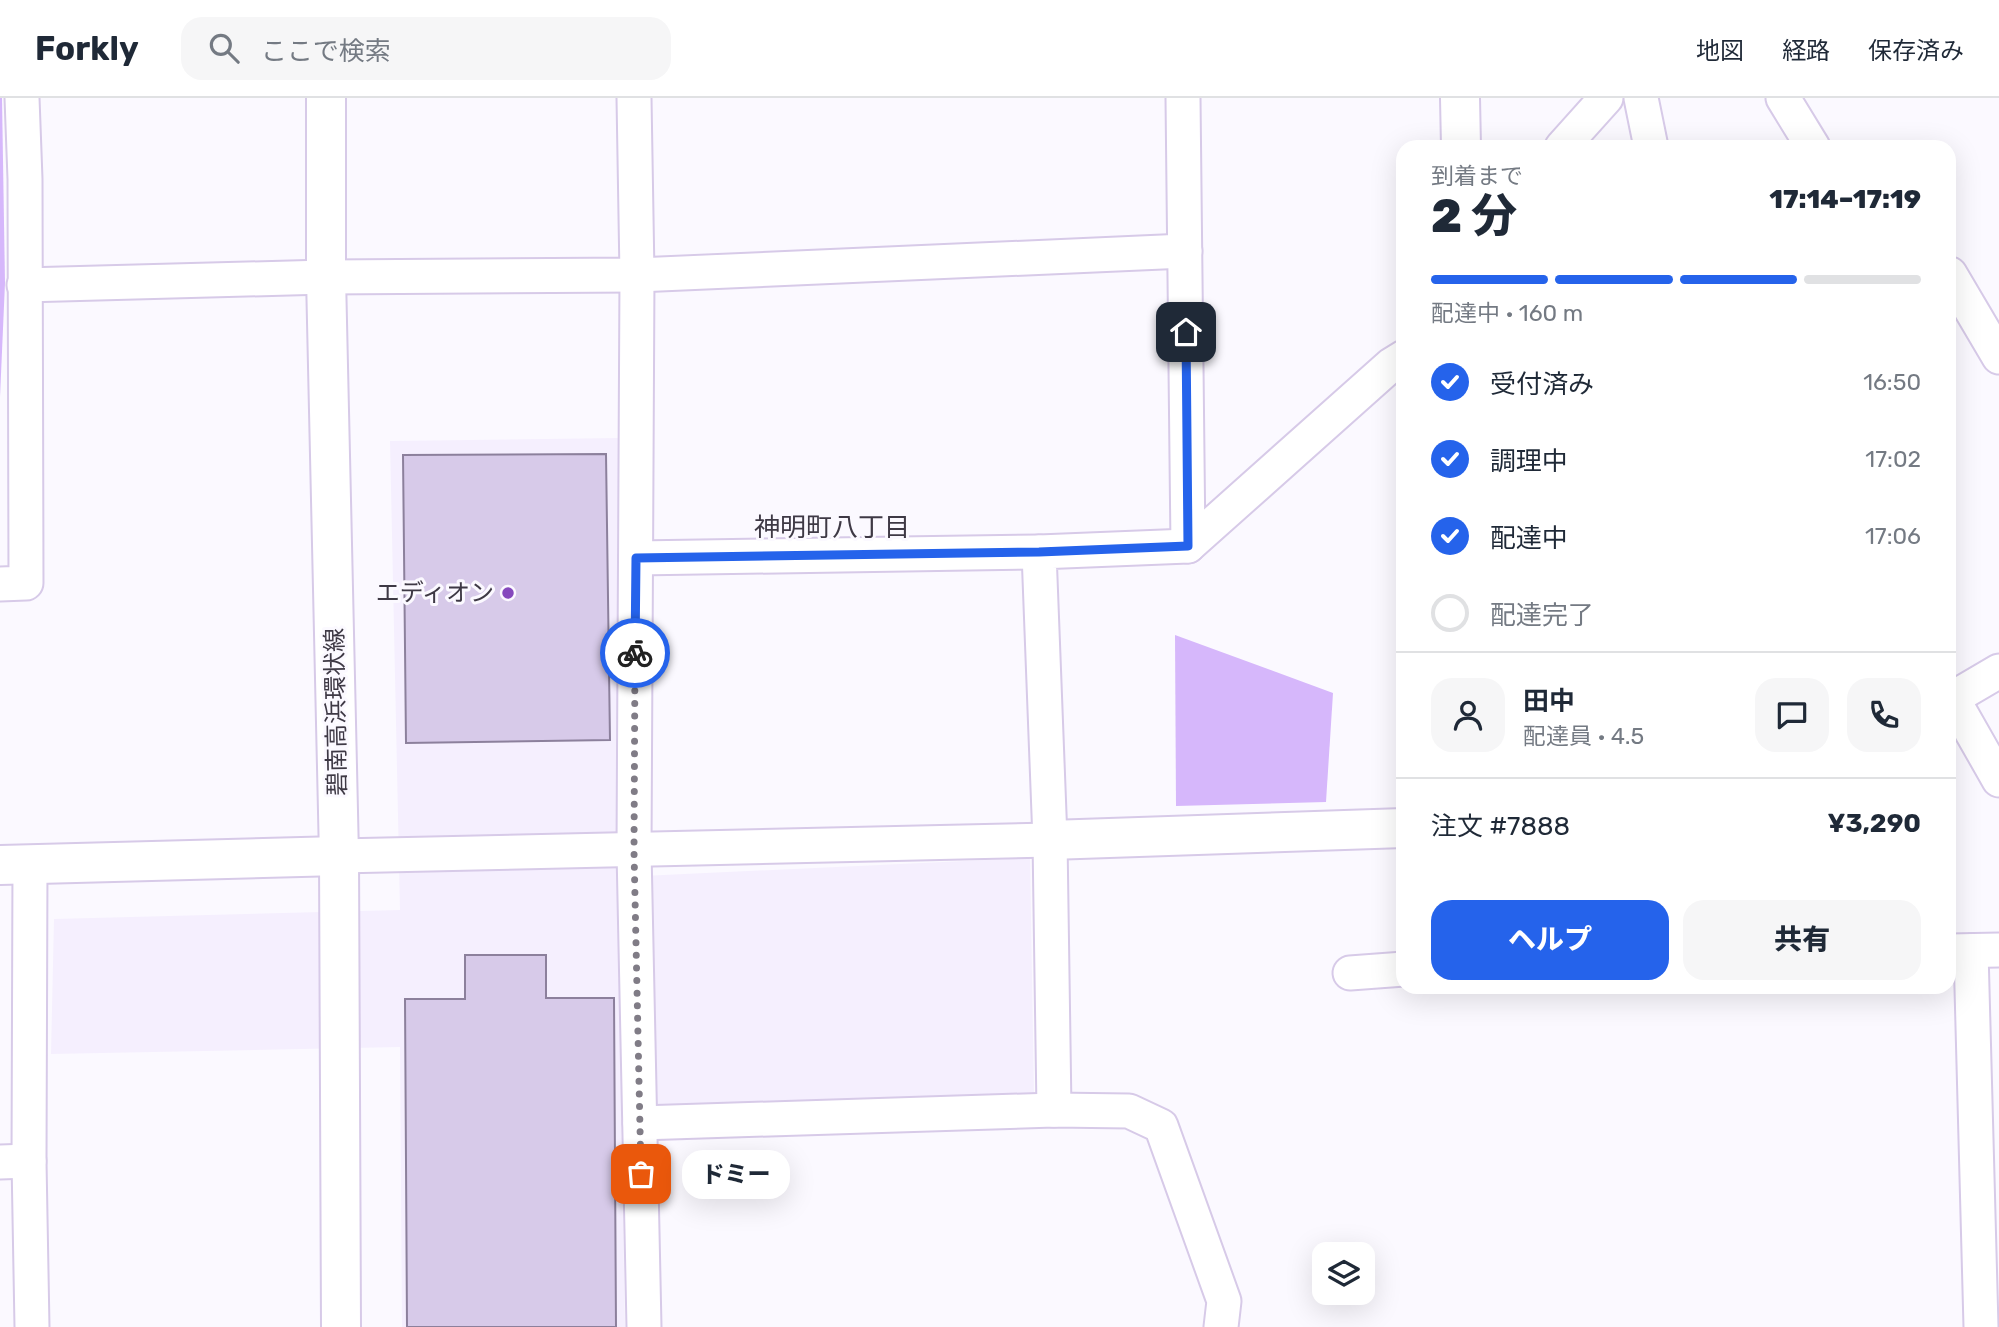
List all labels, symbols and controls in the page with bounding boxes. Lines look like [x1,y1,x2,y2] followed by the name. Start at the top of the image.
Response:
[181,17,671,80] search box
[35,29,139,68] text: Forkly
[205,29,243,67] icon: search
[261,36,391,67] text: ここで検索
[1696,37,1744,65] text: 地図
[1782,37,1830,65] text: 経路
[1868,37,1964,65] text: 保存済み
[1431,162,1523,190] text: 到着まで
[1769,184,1921,215] text: 17:14–17:19
[1431,189,1517,244] text: 2 分
[1431,299,1583,327] text: 配達中 · 160 m
[1156,302,1216,362] pin
[1167,313,1205,351] icon: home
[1431,363,1469,401] icon: check
[1863,368,1921,396] text: 16:50
[1490,369,1594,400] text: 受付済み
[1431,440,1469,478] icon: check
[1865,445,1921,473] text: 17:02
[1490,446,1568,477] text: 調理中
[754,512,910,543] district label: 神明町八丁目
[1431,517,1469,555] icon: check
[1865,522,1921,550] text: 17:06
[1490,523,1568,554] text: 配達中
[376,579,494,607] place label: エディオン
[500,585,516,601] marker: エディオン
[1490,600,1594,631] text: 配達完了
[600,618,670,688] courier
[321,628,351,796] street label: 碧南高浜環状線
[616,634,654,672] icon: bike
[1431,678,1505,752] button: person
[1755,678,1829,752] button: chat
[1847,678,1921,752] button: phone
[1523,686,1575,717] text: 田中
[1523,722,1644,750] text: 配達員 · 4.5
[1827,808,1921,839] text: ¥3,290
[1431,811,1570,842] text: 注文 #7888
[1431,900,1669,980] button: ヘルプ
[1683,900,1921,980] button: 共有
[611,1144,671,1204] pin
[683,1150,792,1198] callout: ドミー
[622,1155,660,1193] icon: bag
[702,1160,771,1188] text: ドミー
[1312,1242,1375,1305] map controls
[1312,1242,1375,1305] button: layers

